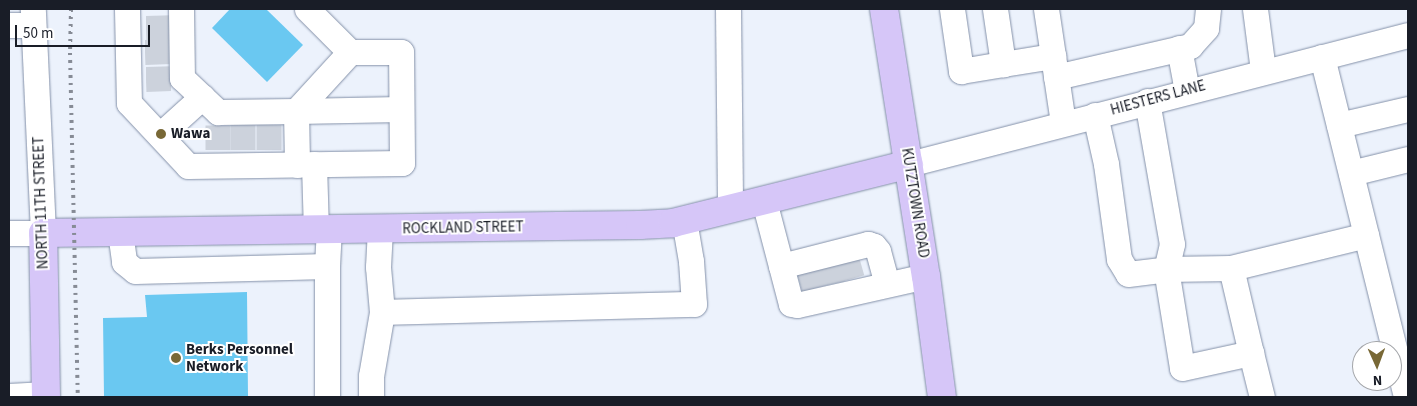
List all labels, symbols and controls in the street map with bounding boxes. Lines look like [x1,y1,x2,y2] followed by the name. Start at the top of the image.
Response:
[18,15,152,47] scale bar
[23,23,53,44] text: 50 m
[1108,77,1208,119] street label: HIESTERS LANE
[171,125,210,143] place label: Wawa
[155,128,167,140] marker: Wawa
[30,136,52,270] street label: NORTH 11TH STREET
[897,147,933,259] street label: KUTZTOWN ROAD
[402,218,524,238] street label: ROCKLAND STREET
[186,340,293,375] place label: Berks Personnel Network
[1352,341,1402,391] north arrow
[170,352,182,364] marker: Berks Personnel Network
[1372,370,1382,390] text: N

